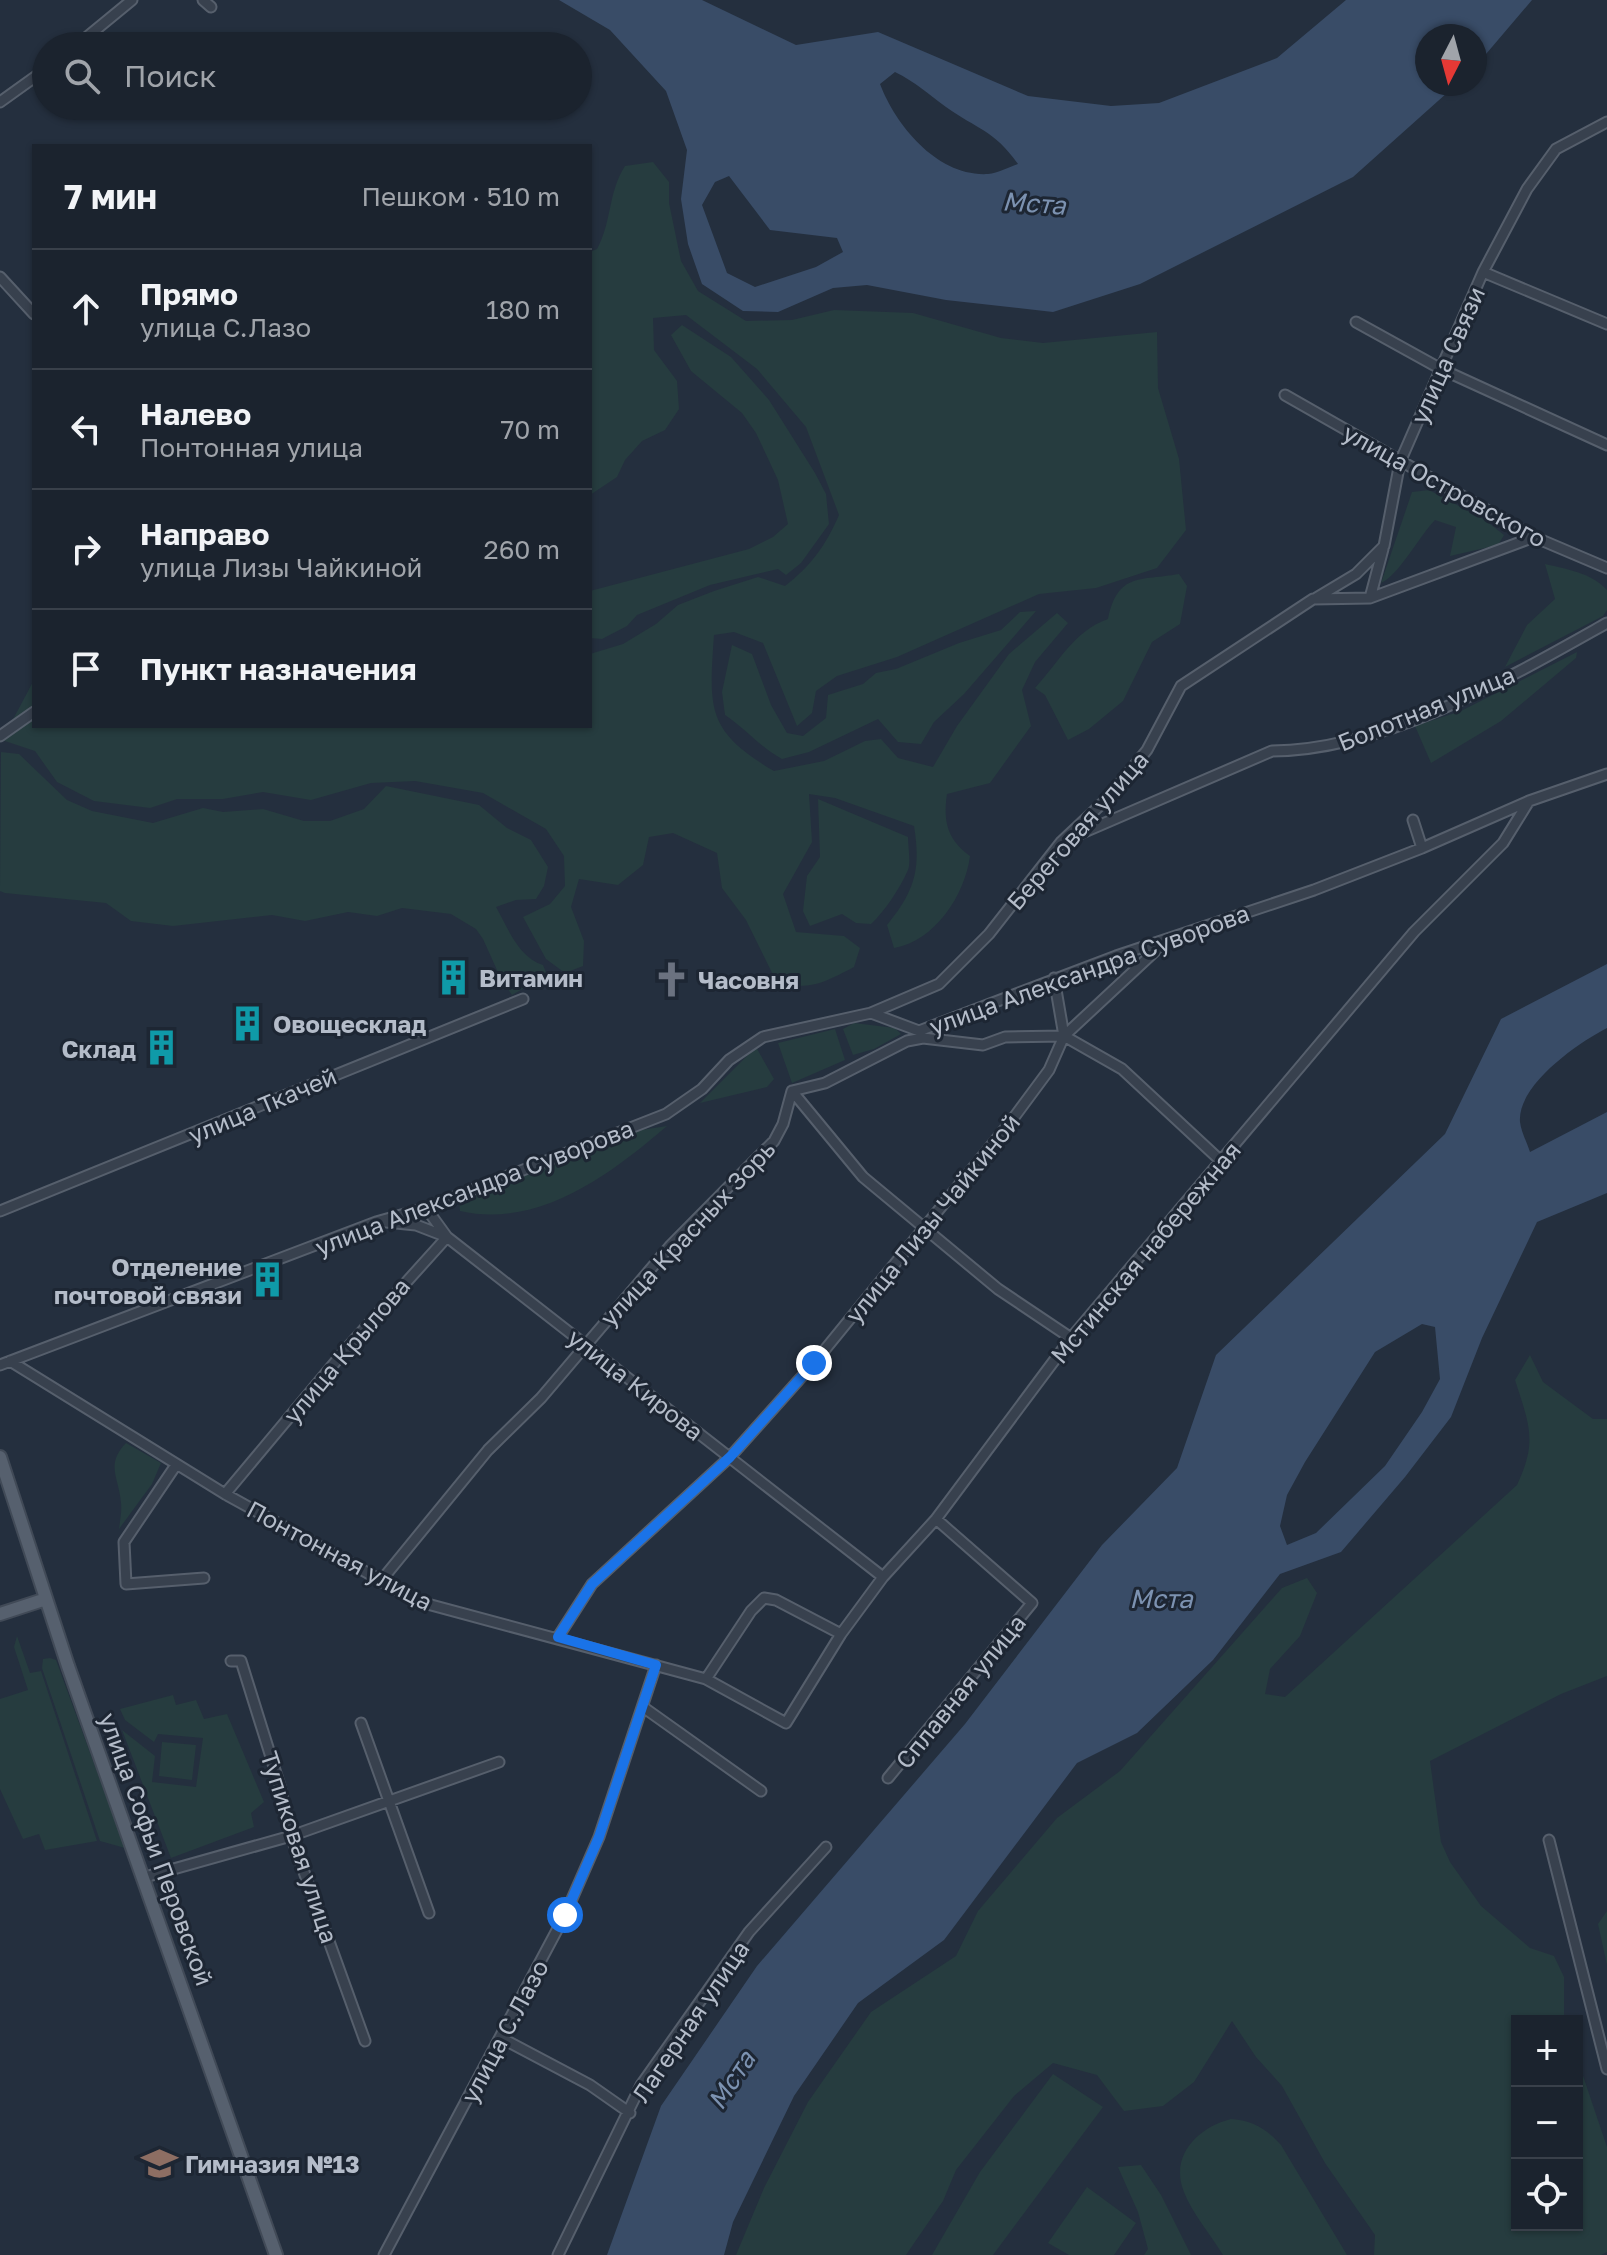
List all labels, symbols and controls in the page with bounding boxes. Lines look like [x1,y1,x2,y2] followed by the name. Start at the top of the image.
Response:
[1415,24,1487,96] north arrow
[32,32,592,120] search box
[60,54,104,98] icon: search
[124,58,216,94] text: Поиск
[64,176,157,216] text: 7 мин
[361,181,560,212] text: Пешком · 510 m
[1001,185,1068,221] water label: Мста
[140,276,238,312] text: Прямо
[1404,282,1490,428] street label: улица Связи
[64,287,108,331] icon: ahead
[486,294,560,325] text: 180 m
[140,312,311,343] text: улица С.Лазо
[140,396,251,432] text: Налево
[64,407,108,451] icon: left
[501,414,560,445] text: 70 m
[1338,417,1552,553] street label: улица Островского
[140,432,363,463] text: Понтонная улица
[140,516,269,552] text: Направо
[64,527,108,571] icon: right
[484,534,560,565] text: 260 m
[140,552,422,583] text: улица Лизы Чайкиной
[64,647,108,691] icon: arrive
[140,651,417,687] text: Пункт назначения
[1333,659,1519,757] street label: Болотная улица
[1000,745,1154,915] street label: Береговая улица
[925,898,1253,1040] street label: улица Александра Суворова
[434,958,472,996] building icon: Витамин
[653,960,691,998] church icon: Часовня
[479,963,583,992] place label: Витамин
[698,965,799,994] place label: Часовня
[228,1004,266,1042] building icon: Овощесклад
[273,1009,426,1038] place label: Овощесклад
[143,1029,181,1067] building icon: Склад
[61,1034,136,1063] place label: Склад
[184,1061,340,1149] street label: улица Ткачей
[839,1108,1025,1328] street label: улица Лизы Чайкиной
[311,1113,637,1261] street label: улица Александра Суворова
[594,1134,780,1332] street label: улица Красных Зорь
[1044,1135,1246,1369] street label: Мстинская набережная
[54,1252,242,1309] place label: Отделение почтовой связи
[249,1261,287,1299] building icon: Отделение почтовой связи
[277,1271,415,1429] street label: улица Крылова
[562,1322,710,1446] street label: улица Кирова
[796,1345,832,1381] route end
[242,1494,438,1616] street label: Понтонная улица
[1129,1583,1194,1614] water label: Мста
[889,1608,1031,1774] street label: Сплавная улица
[94,1709,220,1989] street label: улица Софьи Перовской
[255,1747,345,1947] street label: Тупиковая улица
[547,1897,583,1933] route start
[625,1935,755,2107] street label: Лагерная улица
[454,1954,554,2108] street label: улица С.Лазо
[1511,2015,1583,2231] map controls
[1511,2015,1583,2087] button: +
[701,2044,762,2115] water label: Мста
[1511,2087,1583,2159] button: −
[140,2144,178,2182] school or university icon: Гимназия №13
[185,2149,360,2178] place label: Гимназия №13
[1511,2159,1583,2231] button: locate

